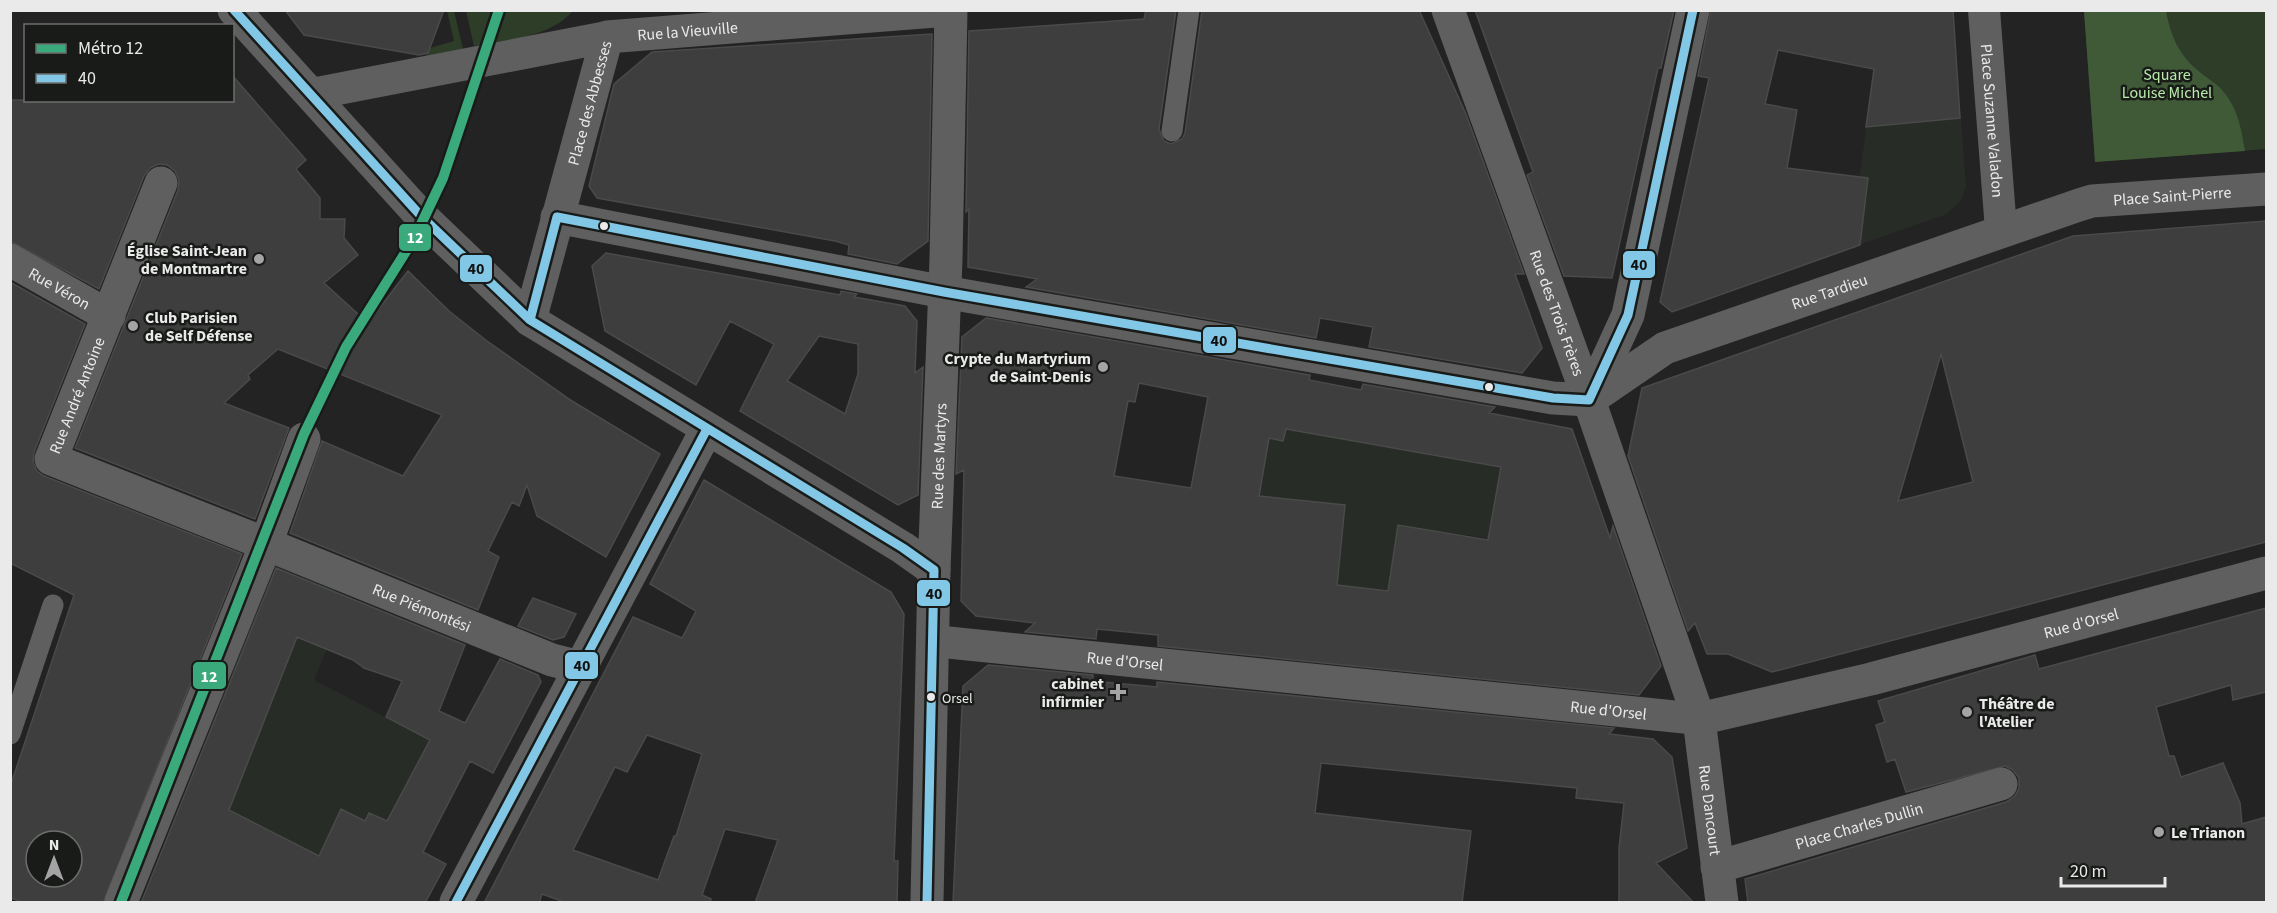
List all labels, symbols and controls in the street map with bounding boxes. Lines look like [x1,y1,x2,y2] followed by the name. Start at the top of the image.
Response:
[636,17,739,47] street label: Rue la Vieuville
[24,24,234,102] legend
[78,36,143,61] text: Métro 12
[563,38,618,168] street label: Place des Abbesses
[1975,43,2008,199] street label: Place Suzanne Valadon
[2122,64,2212,104] park label: Square Louise Michel
[78,66,96,91] text: 40
[2112,181,2232,212] street label: Place Saint-Pierre
[598,220,610,232] unlabelled marker
[398,223,432,252] line badge: 12
[407,227,423,249] text: 12
[127,240,247,280] place label: Église Saint-Jean de Montmartre
[1524,247,1590,379] street label: Rue des Trois Frères
[1622,250,1656,279] line badge: 40
[252,252,266,266] marker: Église Saint-Jean de Montmartre
[459,254,493,283] line badge: 40
[1631,254,1647,276] text: 40
[468,258,484,280] text: 40
[24,263,94,315] street label: Rue Véron
[1789,269,1871,316] street label: Rue Tardieu
[145,307,253,347] place label: Club Parisien de Self Défense
[126,319,140,333] marker: Club Parisien de Self Défense
[1202,326,1237,354] line badge: 40
[1211,330,1227,352] text: 40
[44,334,110,457] street label: Rue André Antoine
[944,348,1091,388] place label: Crypte du Martyrium de Saint-Denis
[1096,360,1110,374] marker: Crypte du Martyrium de Saint-Denis
[1483,381,1495,393] unlabelled marker
[926,402,952,510] street label: Rue des Martyrs
[369,578,474,638] street label: Rue Piémontési
[916,579,951,607] line badge: 40
[926,583,942,605] text: 40
[2041,603,2121,644] street label: Rue d'Orsel
[1086,647,1164,676] street label: Rue d'Orsel
[564,651,599,680] line badge: 40
[574,655,590,677] text: 40
[192,661,227,690] line badge: 12
[201,666,217,688] text: 12
[1041,673,1105,713] place label: cabinet infirmier
[1109,683,1127,701] marker: cabinet infirmier
[942,689,973,709] place label: Orsel
[925,691,937,703] marker: Orsel
[1979,693,2055,733] place label: Théâtre de l'Atelier
[1569,696,1648,726] street label: Rue d'Orsel
[1960,705,1974,719] marker: Théâtre de l'Atelier
[1693,764,1726,857] street label: Rue Dancourt
[1793,797,1926,856] street label: Place Charles Dullin
[2171,822,2245,844] place label: Le Trianon
[2152,825,2166,839] marker: Le Trianon
[24,829,84,889] north arrow
[49,834,59,856] text: N
[2061,850,2164,888] scale bar
[2070,859,2106,884] text: 20 m

